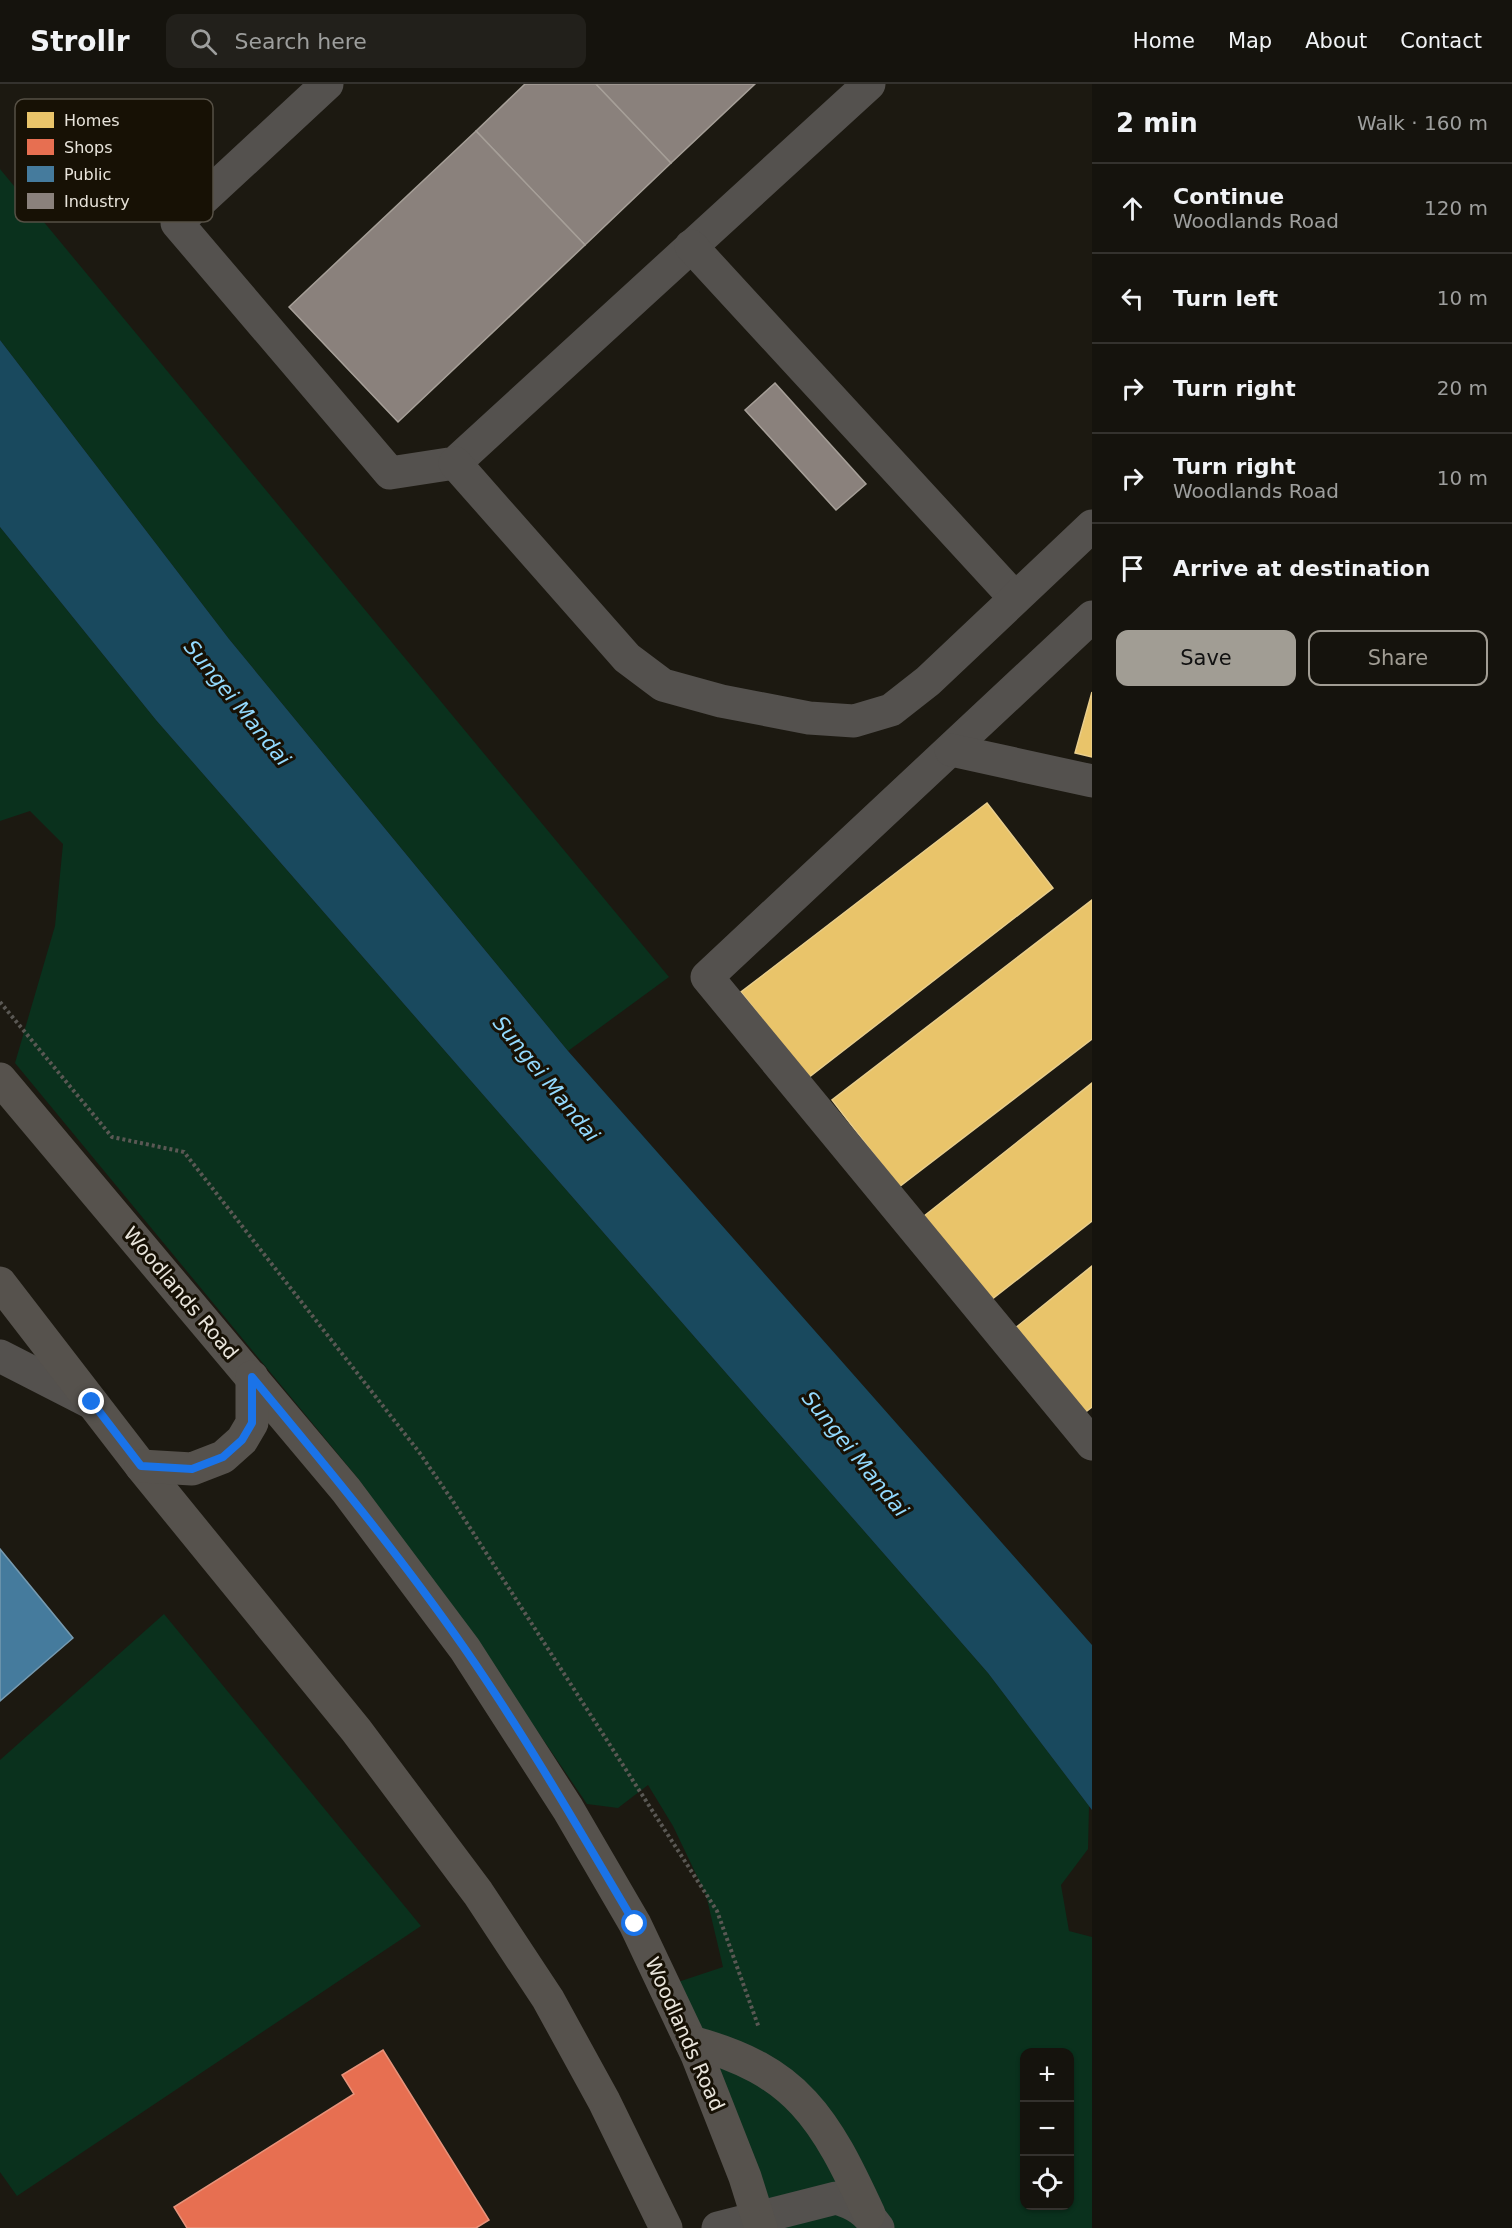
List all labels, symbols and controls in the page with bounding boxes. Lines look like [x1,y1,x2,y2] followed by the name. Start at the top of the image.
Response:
[166,14,586,68] search box
[30,25,130,58] text: Strollr
[187,25,220,58] icon: search
[235,29,367,54] text: Search here
[1133,29,1195,53] text: Home
[1228,29,1272,53] text: Map
[1305,29,1367,53] text: About
[1400,29,1482,53] text: Contact
[15,99,213,222] legend
[1116,108,1198,138] text: 2 min
[64,111,120,130] text: Homes
[1357,111,1488,135] text: Walk · 160 m
[64,138,113,157] text: Shops
[64,165,111,184] text: Public
[1173,184,1284,209] text: Continue
[64,192,130,211] text: Industry
[1116,192,1149,225] icon: ahead
[1424,196,1488,220] text: 120 m
[1173,209,1339,233] text: Woodlands Road
[1116,282,1149,315] icon: left
[1173,286,1278,311] text: Turn left
[1437,286,1488,310] text: 10 m
[1116,372,1149,405] icon: right
[1173,376,1296,401] text: Turn right
[1437,376,1488,400] text: 20 m
[1173,454,1296,479] text: Turn right
[1116,462,1149,495] icon: right
[1437,466,1488,490] text: 10 m
[1173,479,1339,503] text: Woodlands Road
[1116,552,1149,585] icon: arrive
[1173,556,1430,581] text: Arrive at destination
[1116,630,1296,686] button: Save
[1308,630,1488,686] button: Share
[179,635,295,771] water label: Sungei Mandai
[488,1011,604,1147] water label: Sungei Mandai
[118,1222,244,1364] street label: Woodlands Road
[797,1386,913,1522] water label: Sungei Mandai
[78,1388,104,1414] route end
[621,1910,647,1936] route start
[640,1953,730,2115] street label: Woodlands Road
[1020,2048,1074,2210] map controls
[1020,2048,1074,2102] button: +
[1020,2102,1074,2156] button: −
[1020,2156,1074,2210] button: locate

